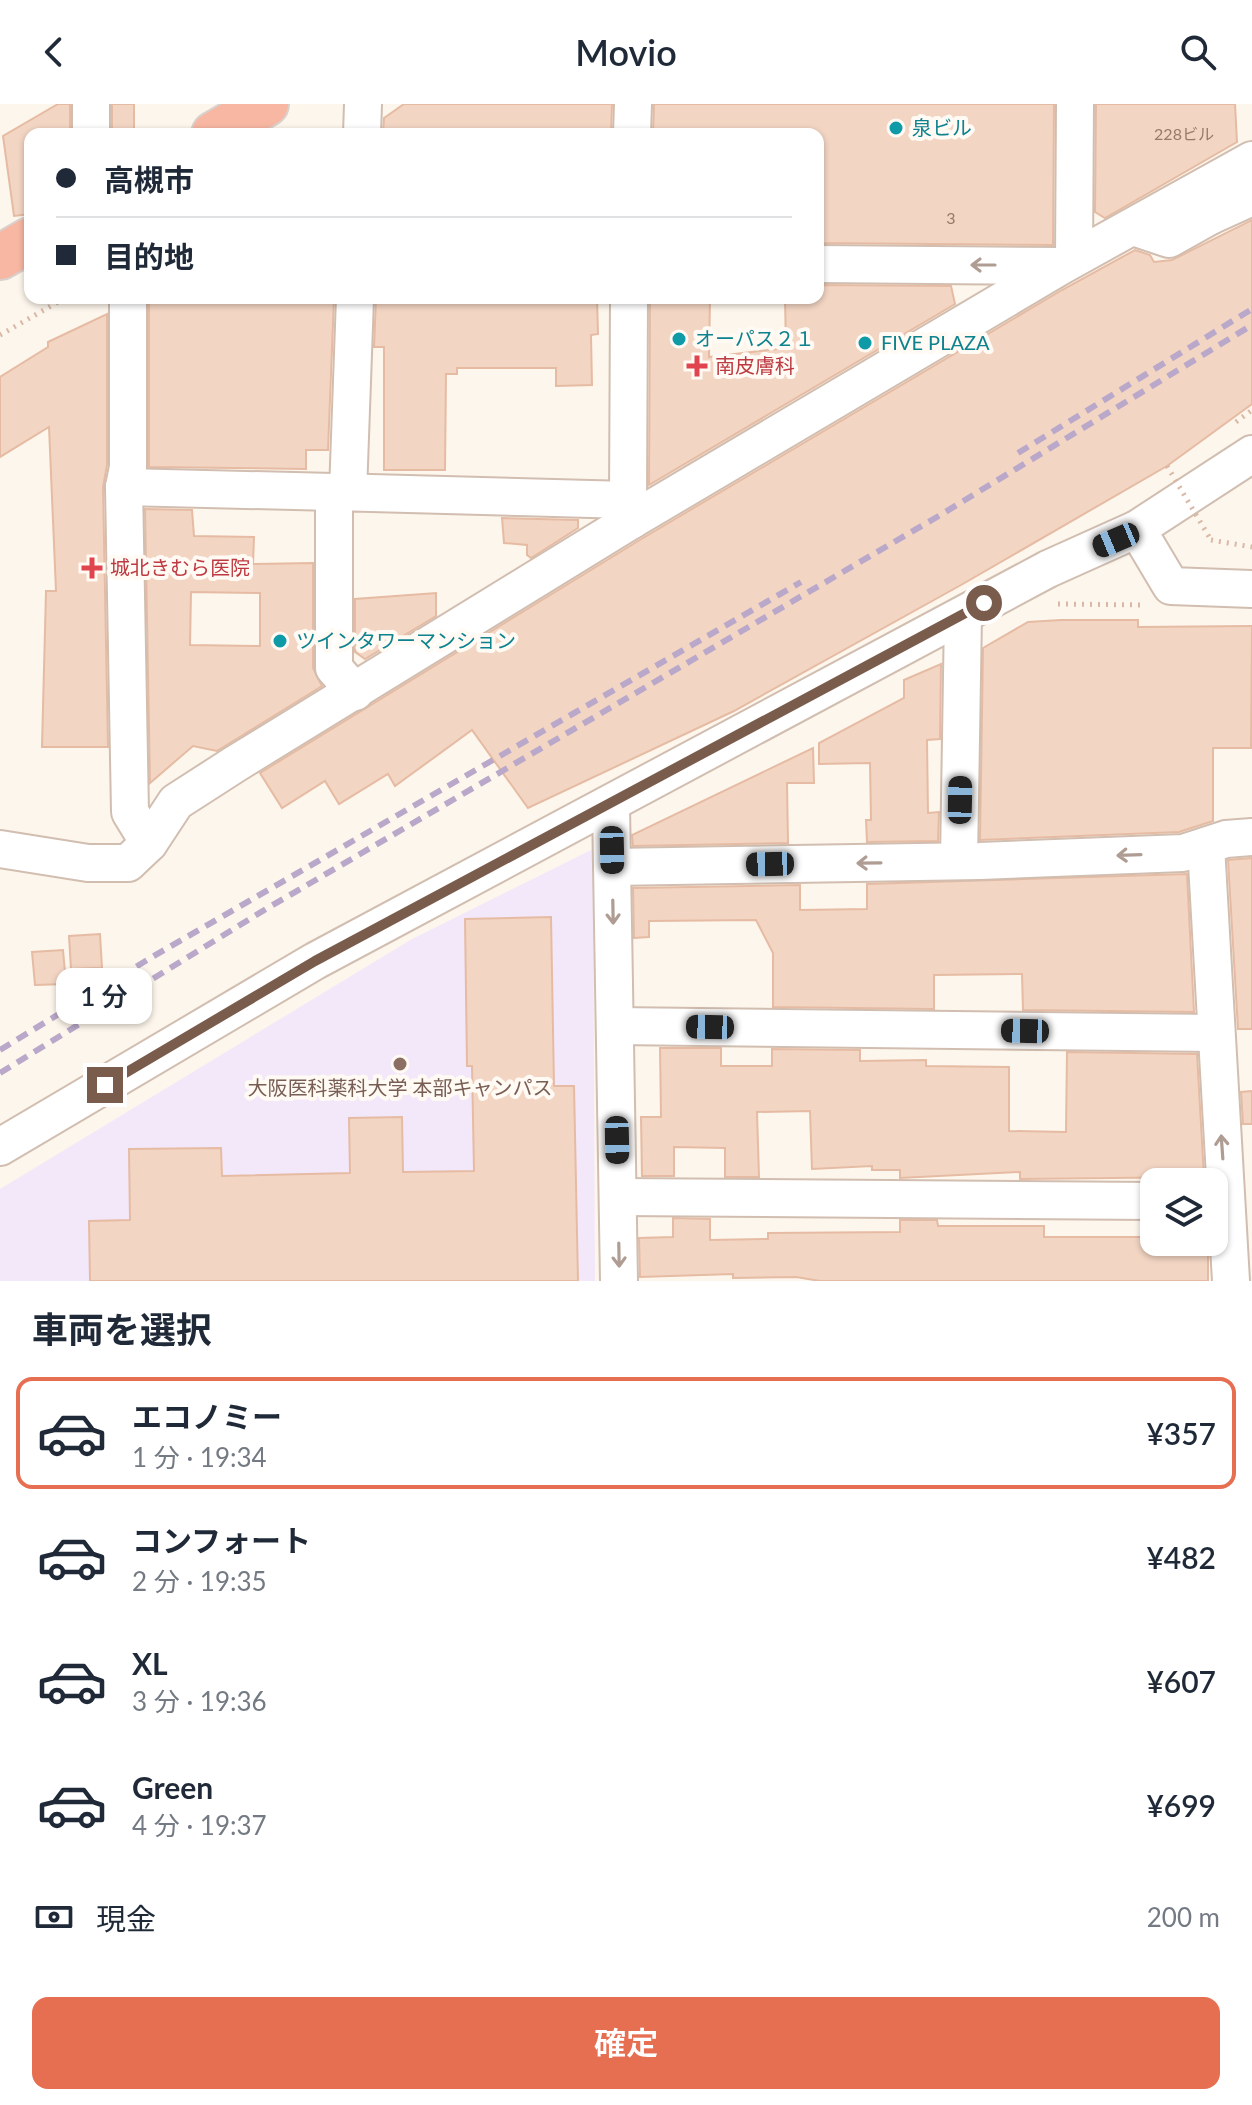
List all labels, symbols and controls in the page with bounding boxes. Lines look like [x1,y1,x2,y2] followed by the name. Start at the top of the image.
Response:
[32,30,76,74] icon: back
[575,30,677,74] text: Movio
[1176,30,1220,74] icon: search
[912,115,972,139] place label: 泉ビル
[887,119,905,137] marker: 泉ビル
[1154,124,1214,143] house number: 228ビル
[104,161,194,197] text: 高槻市
[946,208,956,227] house number: 3
[104,238,194,274] text: 目的地
[970,257,997,273] one-way arrow
[695,326,815,350] place label: オーパス２１
[670,330,688,348] marker: オーパス２１
[881,330,990,354] place label: FIVE PLAZA
[856,334,874,352] marker: FIVE PLAZA
[715,353,795,377] place label: 南皮膚科
[686,355,708,377] marker: 南皮膚科
[1089,520,1143,560] car
[110,555,250,579] place label: 城北きむら医院
[81,557,103,579] marker: 城北きむら医院
[966,585,1002,621] route start
[296,628,516,652] place label: ツインタワーマンション
[271,632,289,650] marker: ツインタワーマンション
[948,776,972,824] car
[600,826,624,874] car
[1116,847,1143,862] one-way arrow
[746,852,794,876] car
[856,855,883,871] one-way arrow
[605,898,621,924] one-way arrow
[57,969,153,1025] callout: 1 分
[80,980,128,1012] text: 1 分
[686,1015,734,1039] car
[1001,1019,1049,1043] car
[391,1055,409,1073] marker: 大阪医科薬科大学 本部キャンパス
[87,1067,123,1103] route end
[247,1075,553,1099] place label: 大阪医科薬科大学 本部キャンパス
[605,1116,629,1164] car
[1214,1134,1229,1161] one-way arrow
[1140,1168,1228,1256] map controls
[1140,1168,1228,1256] button: layers
[611,1241,627,1268] one-way arrow
[32,1307,212,1351] text: 車両を選択
[36,1397,108,1469] icon: car
[132,1398,282,1434] text: エコノミー
[1146,1415,1216,1451] text: ¥357
[132,1441,267,1473] text: 1 分 · 19:34
[36,1521,108,1593] icon: car
[132,1522,311,1558] text: コンフォート
[1146,1539,1216,1575] text: ¥482
[132,1565,267,1597] text: 2 分 · 19:35
[36,1645,108,1717] icon: car
[132,1645,168,1681] text: XL
[1146,1663,1216,1699] text: ¥607
[132,1685,267,1717] text: 3 分 · 19:36
[36,1769,108,1841] icon: car
[132,1769,213,1805] text: Green
[1146,1787,1216,1823] text: ¥699
[132,1809,267,1841] text: 4 分 · 19:37
[32,1895,76,1939] icon: cash
[96,1900,156,1936] text: 現金
[1147,1901,1220,1933] text: 200 m
[32,1997,1220,2089] button: 確定

